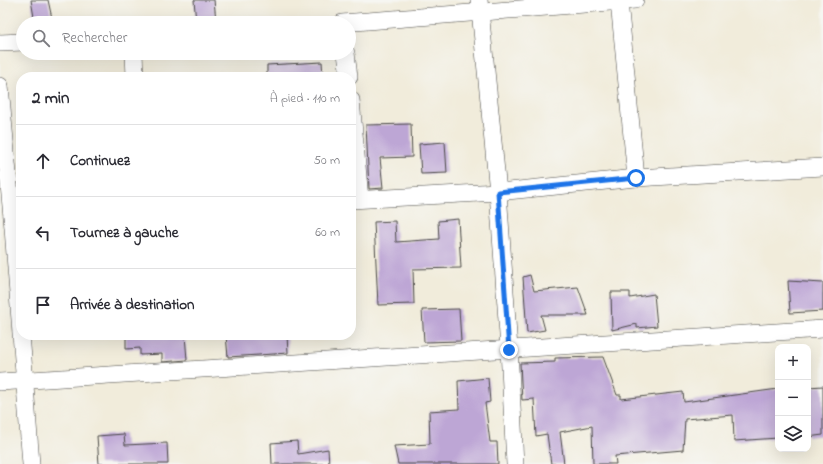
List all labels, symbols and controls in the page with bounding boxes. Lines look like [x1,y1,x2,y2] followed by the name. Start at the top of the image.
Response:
[16,16,356,60] search box
[30,27,52,49] icon: search
[62,27,127,49] text: Rechercher
[32,86,69,111] text: 2 min
[270,89,340,108] text: À pied · 110 m
[32,150,54,172] icon: ahead
[70,150,130,172] text: Continuez
[314,151,340,170] text: 50 m
[627,169,645,187] route start
[32,222,54,244] icon: left
[70,222,178,244] text: Tournez à gauche
[315,223,340,242] text: 60 m
[32,294,54,316] icon: arrive
[70,294,195,316] text: Arrivée à destination
[500,341,518,359] route end
[775,344,811,452] map controls
[775,344,811,380] button: +
[775,380,811,416] button: −
[775,416,811,452] button: layers

